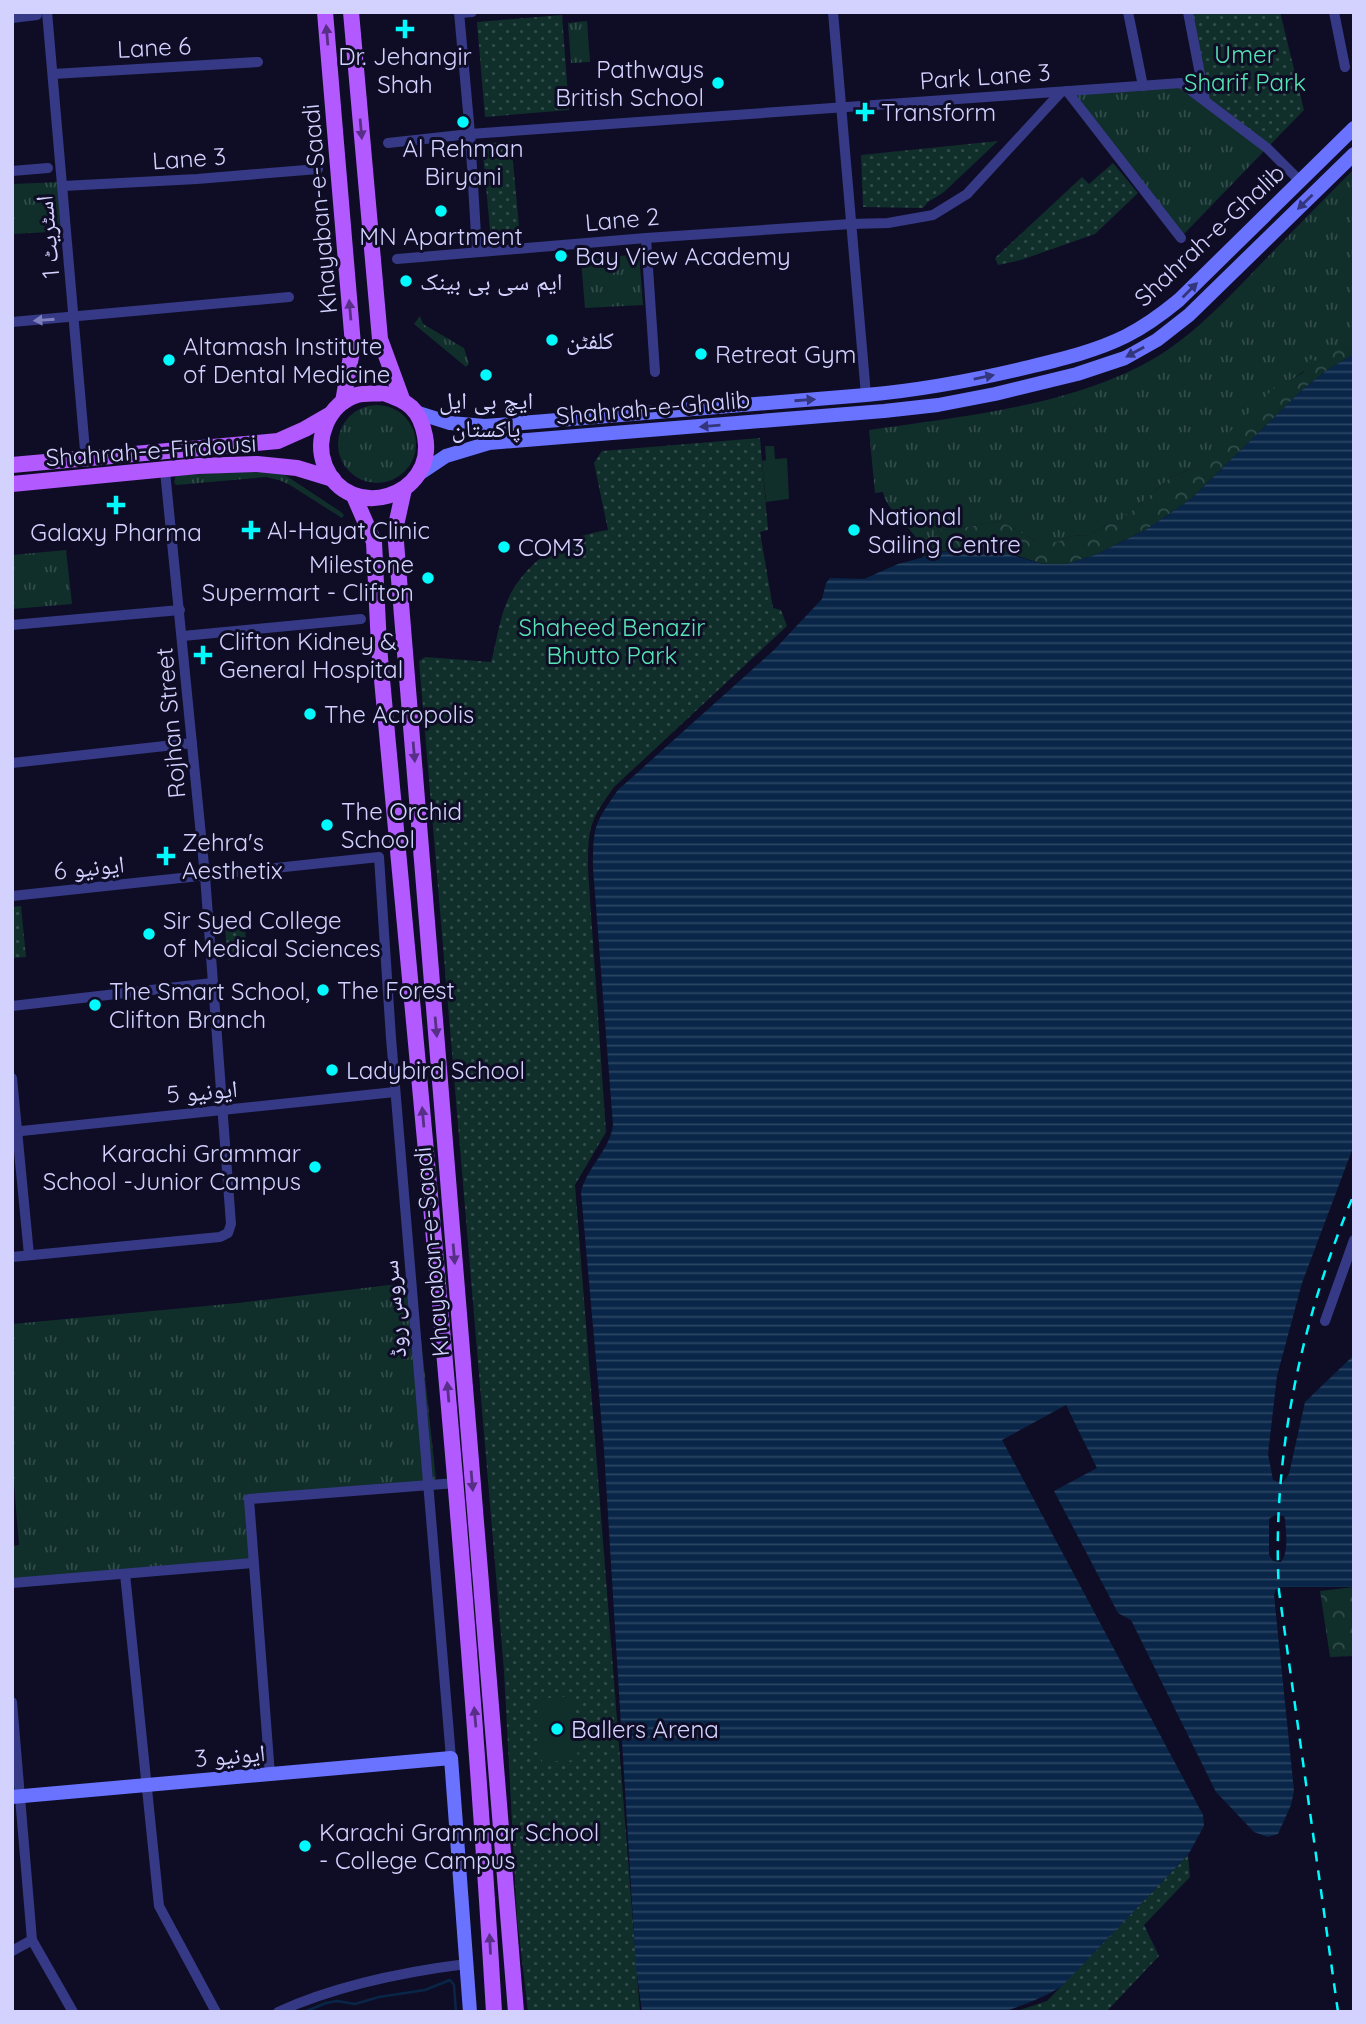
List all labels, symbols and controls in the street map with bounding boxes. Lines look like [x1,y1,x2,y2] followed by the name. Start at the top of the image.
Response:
[395,19,415,39] marker: Dr. Jehangir Shah
[321,24,332,46] one-way arrow
[116,30,192,64] street label: Lane 6
[1184,39,1306,97] park label: Umer Sharif Park
[338,41,472,99] place label: Dr. Jehangir Shah
[555,54,704,112] place label: Pathways British School
[918,56,1052,96] street label: Park Lane 3
[710,75,726,91] marker: Pathways British School
[881,97,996,127] place label: Transform
[855,102,875,122] marker: Transform
[295,103,343,315] street label: Khayaban-e-Saadi
[455,114,471,130] marker: Al Rehman Biryani
[356,118,367,140] one-way arrow
[402,133,524,191] place label: Al Rehman Biryani
[151,140,227,176] street label: Lane 3
[1128,158,1290,312] street label: Shahrah-e-Ghalib
[1297,193,1314,209] one-way arrow
[28,194,66,280] street label: اسٹریٹ 1
[584,201,660,237] street label: Lane 2
[433,203,449,219] marker: MN Apartment
[359,221,523,251] place label: MN Apartment
[575,241,791,271] place label: Bay View Academy
[553,248,569,264] marker: Bay View Academy
[420,266,563,298] place label: ایم سی بی بینک
[398,273,414,289] marker: ایم سی بی بینک
[1181,282,1198,299] one-way arrow
[344,299,355,321] one-way arrow
[33,315,55,326] one-way arrow
[566,325,614,355] place label: کلفٹن
[183,331,390,389] place label: Altamash Institute of Dental Medicine
[544,332,560,348] marker: کلفٹن
[715,339,856,369] place label: Retreat Gym
[693,346,709,362] marker: Retreat Gym
[1126,346,1145,358] one-way arrow
[161,352,177,368] marker: Altamash Institute of Dental Medicine
[478,367,494,383] marker: ایچ بی ایل پاکستان
[973,371,995,382] one-way arrow
[555,384,751,430] street label: Shahrah-e-Ghalib
[439,385,533,443] place label: ایچ بی ایل پاکستان
[794,394,816,405] one-way arrow
[699,421,721,432] one-way arrow
[45,428,257,472] street label: Shahrah-e-Firdousi
[106,495,126,515] marker: Galaxy Pharma
[868,501,1021,559] place label: National Sailing Centre
[267,515,430,545] place label: Al-Hayat Clinic
[30,517,202,547] place label: Galaxy Pharma
[241,520,261,540] marker: Al-Hayat Clinic
[846,522,862,538] marker: National Sailing Centre
[518,532,584,562] place label: COM3
[496,539,512,555] marker: COM3
[202,549,414,607] place label: Milestone Supermart - Clifton
[420,570,436,586] marker: Milestone Supermart - Clifton
[519,612,705,670] park label: Shaheed Benazir Bhutto Park
[219,626,403,684] place label: Clifton Kidney & General Hospital
[193,645,213,665] marker: Clifton Kidney & General Hospital
[148,646,192,800] street label: Rojhan Street
[324,699,474,729] place label: The Acropolis
[302,706,318,722] marker: The Acropolis
[409,741,420,763] one-way arrow
[341,796,462,854] place label: The Orchid School
[319,817,335,833] marker: The Orchid School
[182,827,283,885] place label: Zehra's Aesthetix
[156,846,176,866] marker: Zehra's Aesthetix
[52,848,126,886] street label: ایونیو 6
[163,905,381,963] place label: Sir Syed College of Medical Sciences
[141,926,157,942] marker: Sir Syed College of Medical Sciences
[337,975,455,1005] place label: The Forest
[109,976,310,1034] place label: The Smart School, Clifton Branch
[315,982,331,998] marker: The Forest
[87,997,103,1013] marker: The Smart School, Clifton Branch
[431,1016,442,1038] one-way arrow
[346,1055,525,1085] place label: Ladybird School
[324,1062,340,1078] marker: Ladybird School
[165,1073,239,1109] street label: ایونیو 5
[417,1106,428,1128] one-way arrow
[43,1138,301,1196] place label: Karachi Grammar School -Junior Campus
[407,1146,455,1358] street label: Khayaban-e-Saadi
[307,1159,323,1175] marker: Karachi Grammar School -Junior Campus
[449,1243,460,1265] one-way arrow
[374,1259,412,1359] street label: سروس روڈ
[442,1381,453,1403] one-way arrow
[467,1470,478,1492] one-way arrow
[469,1705,480,1727] one-way arrow
[571,1714,719,1744] place label: Ballers Arena
[549,1721,565,1737] marker: Ballers Arena
[193,1737,267,1773] street label: ایونیو 3
[319,1817,599,1875] place label: Karachi Grammar School - College Campus
[297,1838,313,1854] marker: Karachi Grammar School - College Campus
[484,1932,495,1954] one-way arrow

